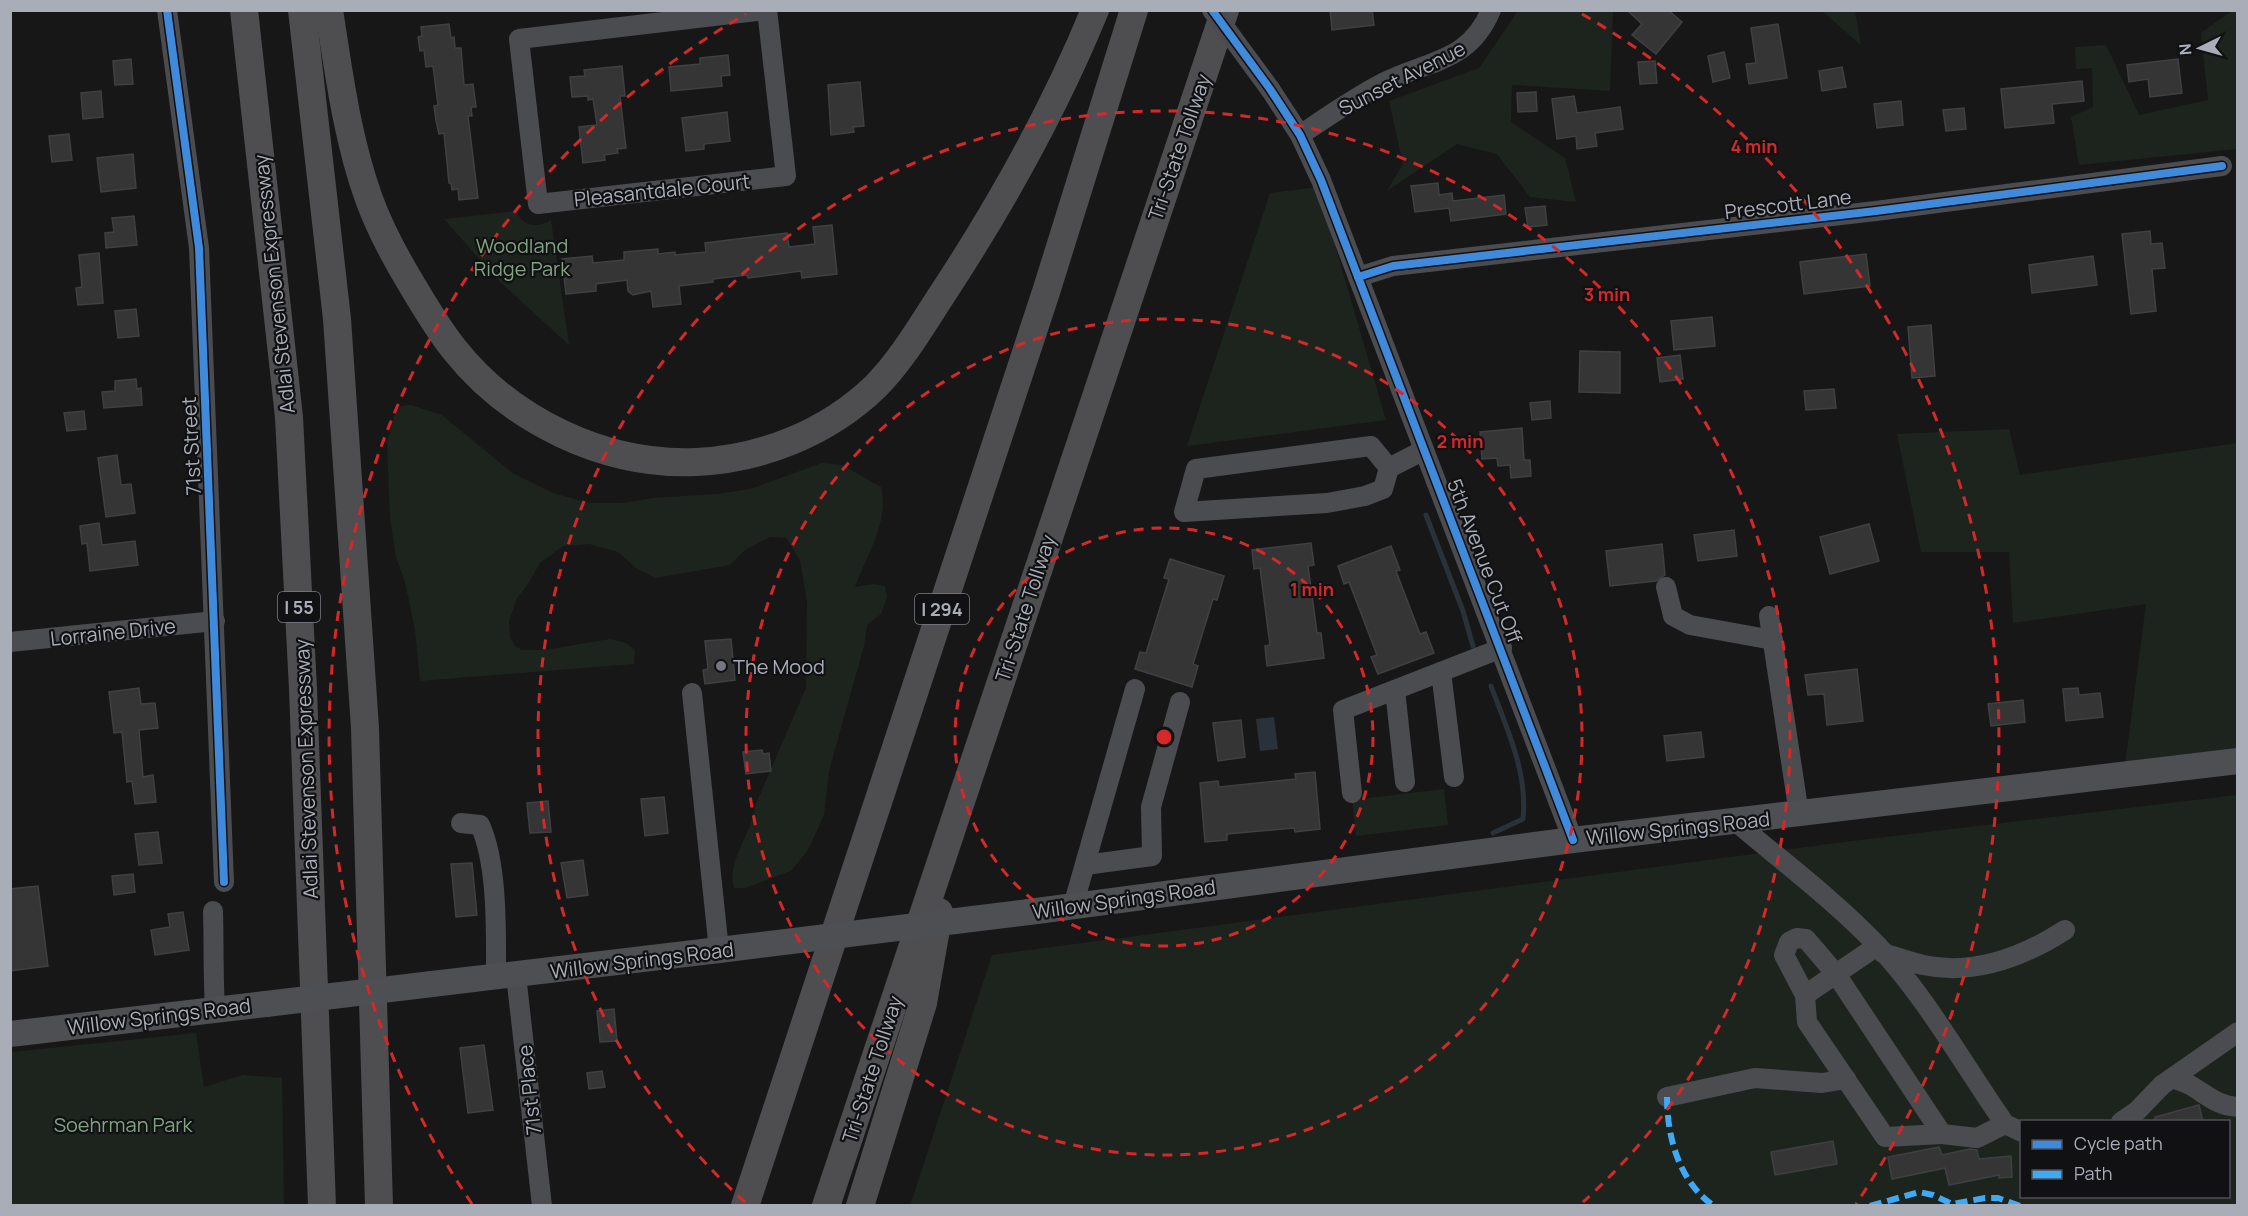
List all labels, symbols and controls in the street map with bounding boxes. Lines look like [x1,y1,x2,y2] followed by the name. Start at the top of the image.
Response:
[2170,18,2230,78] north arrow
[1334,34,1470,122] street label: Sunset Avenue
[2174,43,2197,56] text: N
[1141,70,1217,224] street label: Tri-State Tollway
[1730,134,1778,158] text: 4 min
[247,153,301,415] street label: Adlai Stevenson Expressway
[573,167,751,213] street label: Pleasantdale Court
[1723,183,1853,225] street label: Prescott Lane
[474,232,571,282] park label: Woodland Ridge Park
[1584,282,1630,306] text: 3 min
[175,396,207,496] street label: 71st Street
[1437,429,1483,453] text: 2 min
[1441,475,1529,648] street label: 5th Avenue Cut Off
[988,531,1062,685] street label: Tri-State Tollway
[1290,577,1334,601] text: 1 min
[278,592,320,622] road number: I 55
[915,594,969,624] road number: I 294
[49,612,177,652] street label: Lorraine Drive
[288,638,324,900] street label: Adlai Stevenson Expressway
[733,653,825,680] place label: The Mood
[714,659,728,673] marker: The Mood
[1154,727,1174,747] centre of rings
[1585,805,1771,851] street label: Willow Springs Road
[1031,873,1217,925] street label: Willow Springs Road
[549,935,735,985] street label: Willow Springs Road
[66,991,252,1041] street label: Willow Springs Road
[835,992,909,1146] street label: Tri-State Tollway
[511,1044,547,1136] street label: 71st Place
[54,1111,193,1138] park label: Soehrman Park
[2020,1120,2230,1198] legend
[2074,1131,2163,1155] text: Cycle path
[2074,1161,2112,1185] text: Path

